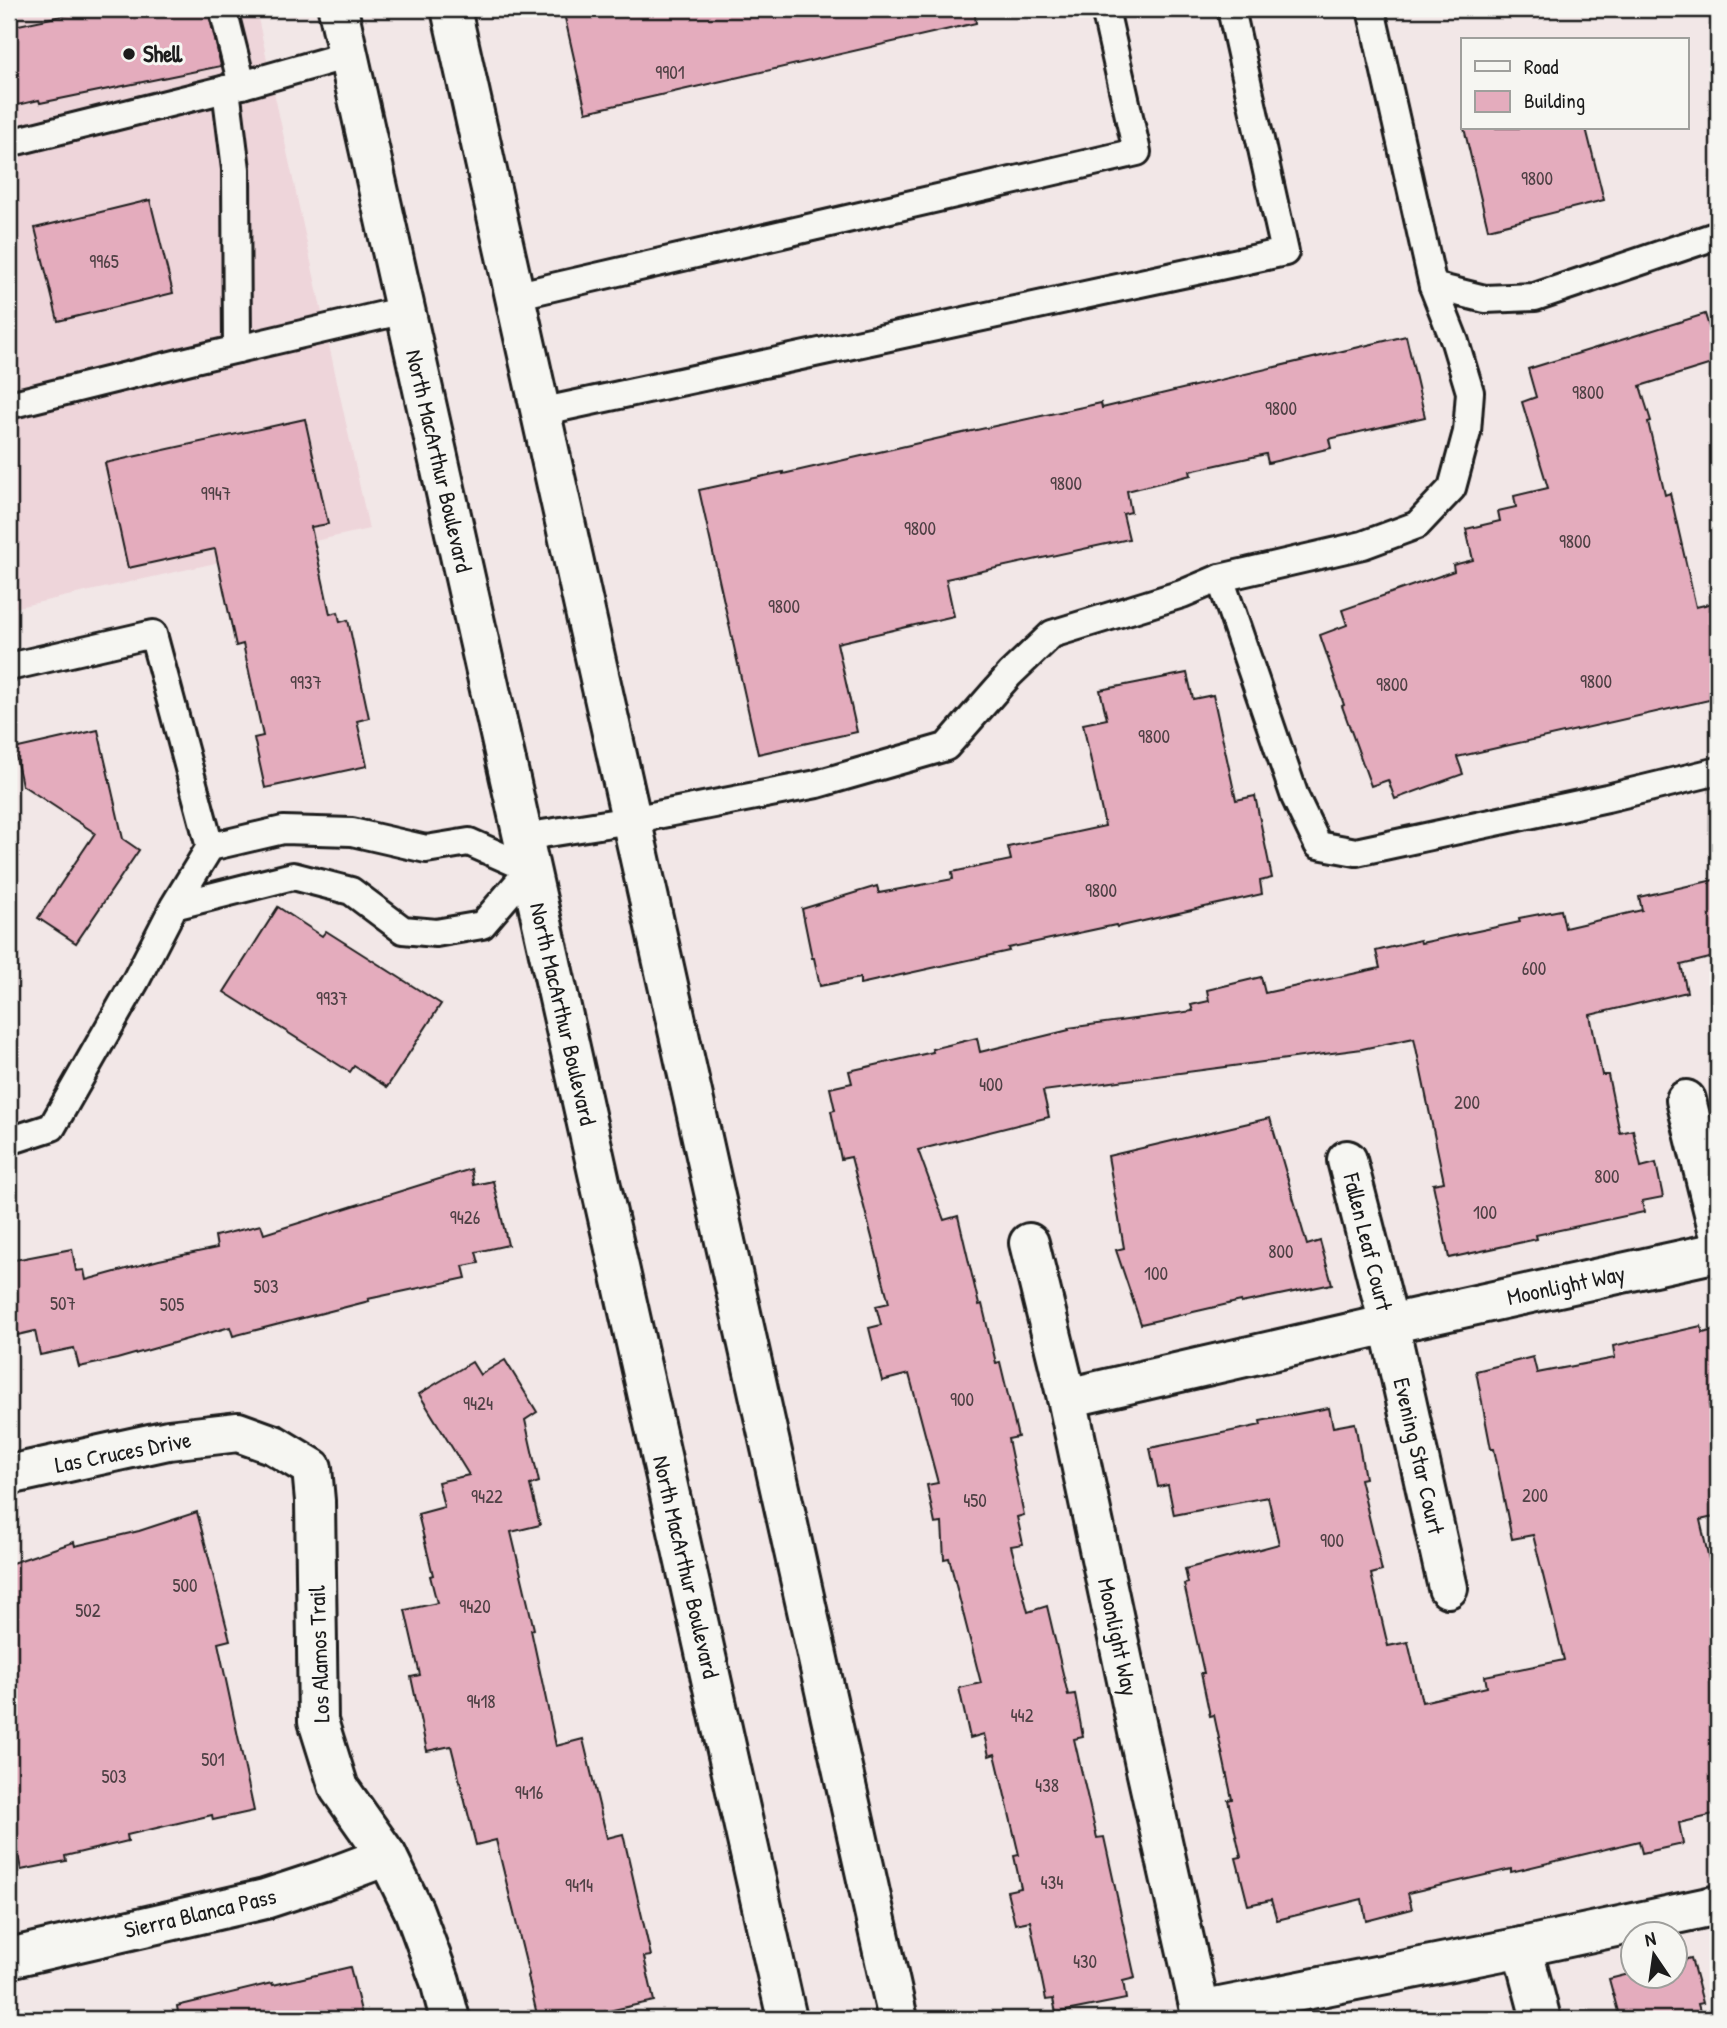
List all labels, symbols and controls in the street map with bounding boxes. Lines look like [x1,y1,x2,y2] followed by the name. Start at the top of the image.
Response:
[143,38,183,69] place label: Shell
[1461,38,1688,130] legend
[121,46,137,62] marker: Shell
[1524,52,1558,81] text: Road
[655,59,685,85] house number: 9901
[1524,86,1585,115] text: Building
[1521,165,1553,191] house number: 9800
[89,248,119,274] house number: 9965
[399,347,480,575] street label: North MacArthur Boulevard
[1572,379,1604,405] house number: 9800
[1265,395,1297,421] house number: 9800
[1050,470,1082,496] house number: 9800
[201,480,231,506] house number: 9947
[904,515,936,541] house number: 9800
[1559,528,1591,554] house number: 9800
[768,593,800,619] house number: 9800
[1580,668,1612,694] house number: 9800
[290,669,322,695] house number: 9937
[1376,671,1408,697] house number: 9800
[1138,723,1170,749] house number: 9800
[1085,877,1117,903] house number: 9800
[523,900,604,1128] street label: North MacArthur Boulevard
[1522,955,1546,981] house number: 600
[316,985,348,1011] house number: 9937
[979,1071,1003,1097] house number: 400
[1454,1089,1480,1115] house number: 200
[1594,1163,1620,1189] house number: 800
[1336,1169,1401,1315] street label: Fallen Leaf Court
[1473,1199,1497,1225] house number: 100
[450,1204,480,1230] house number: 9426
[1268,1238,1294,1264] house number: 800
[1504,1257,1628,1312] street label: Moonlight Way
[1144,1260,1168,1286] house number: 100
[253,1273,279,1299] house number: 503
[50,1290,76,1316] house number: 507
[160,1291,184,1317] house number: 505
[1386,1375,1453,1538] street label: Evening Star Court
[950,1386,974,1412] house number: 900
[463,1390,493,1416] house number: 9424
[52,1423,194,1480] street label: Las Cruces Drive
[646,1453,727,1681] street label: North MacArthur Boulevard
[1522,1482,1548,1508] house number: 200
[471,1483,503,1509] house number: 9422
[963,1487,987,1513] house number: 450
[1320,1527,1344,1553] house number: 900
[172,1572,198,1598] house number: 500
[1091,1575,1146,1699] street label: Moonlight Way
[301,1584,336,1723] street label: Los Alamos Trail
[459,1593,491,1619] house number: 9420
[75,1597,101,1623] house number: 502
[466,1688,496,1714] house number: 9418
[1010,1702,1034,1728] house number: 442
[201,1746,225,1772] house number: 501
[101,1763,127,1789] house number: 503
[1035,1772,1059,1798] house number: 438
[515,1779,543,1805] house number: 9416
[1041,1869,1063,1895] house number: 434
[565,1872,593,1898] house number: 9414
[121,1880,279,1945] street label: Sierra Blanca Pass
[1618,1920,1688,1990] north arrow
[1642,1925,1658,1952] text: N
[1073,1948,1097,1974] house number: 430

